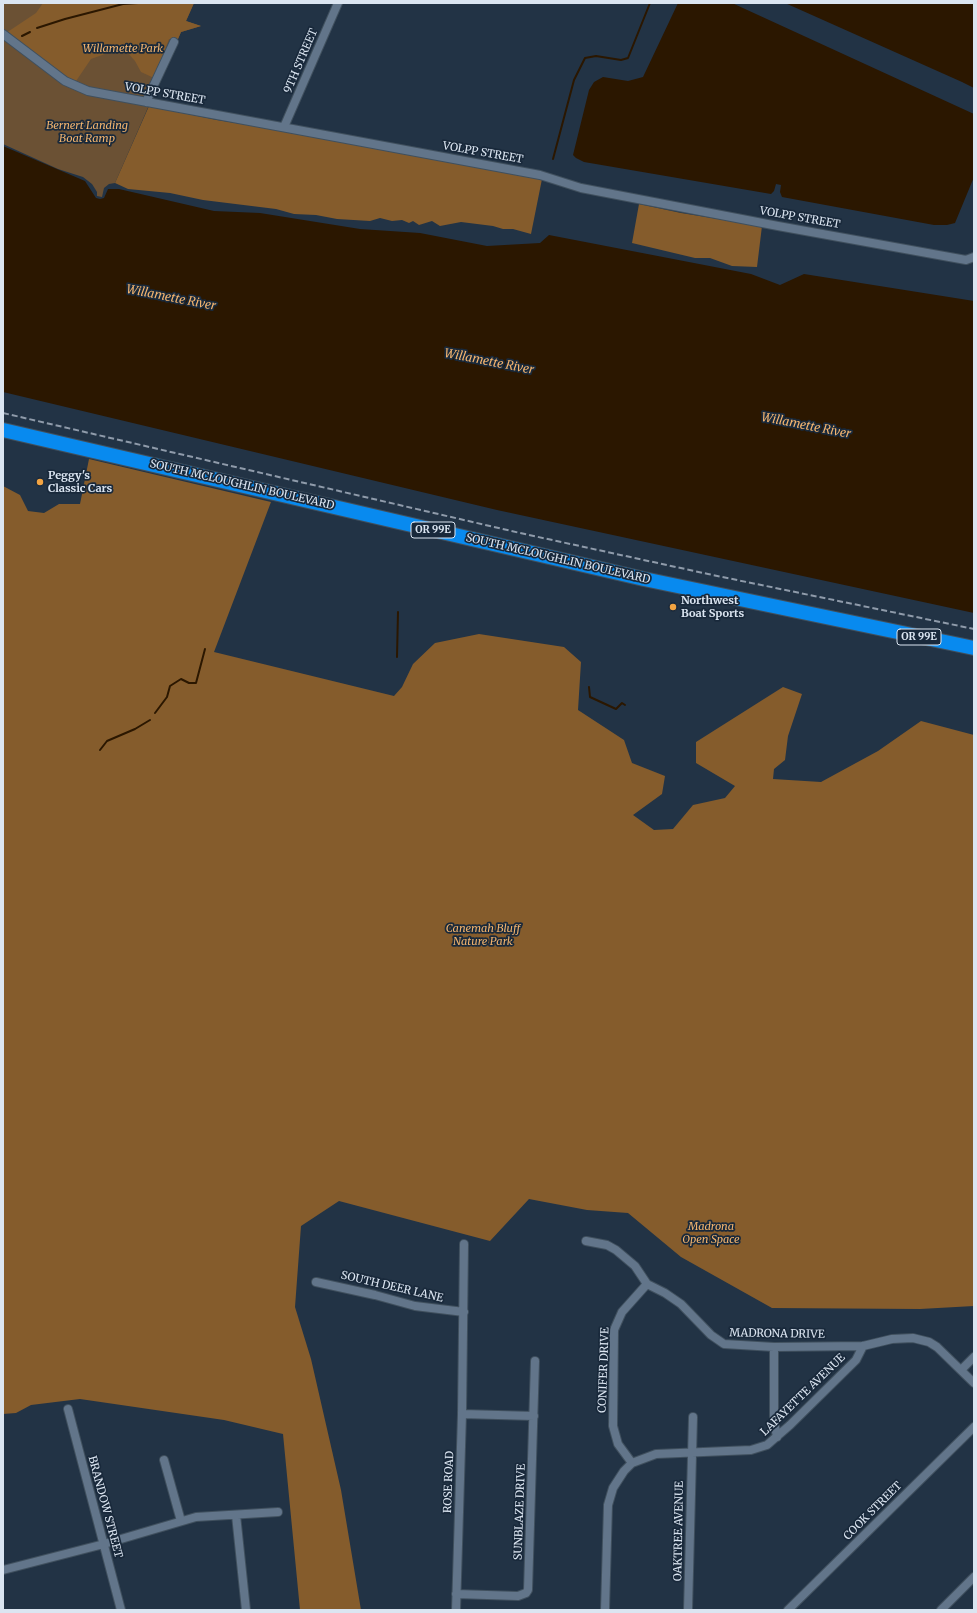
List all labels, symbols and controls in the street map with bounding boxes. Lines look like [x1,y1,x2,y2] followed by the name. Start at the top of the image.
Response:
[281,27,321,95] street label: 9TH STREET
[83,42,163,56] park label: Willamette Park
[124,80,206,108] street label: VOLPP STREET
[46,119,128,145] park label: Bernert Landing Boat Ramp
[442,139,524,167] street label: VOLPP STREET
[759,204,841,232] street label: VOLPP STREET
[125,282,217,314] water label: Willamette River
[443,346,535,378] water label: Willamette River
[760,410,852,442] water label: Willamette River
[148,457,336,513] street label: SOUTH MCLOUGHLIN BOULEVARD
[48,469,112,495] place label: Peggy's Classic Cars
[35,477,45,487] marker: Peggy's Classic Cars
[411,522,455,538] road number: OR 99E
[464,531,652,587] street label: SOUTH MCLOUGHLIN BOULEVARD
[681,594,744,620] place label: Northwest Boat Sports
[668,602,678,612] marker: Northwest Boat Sports
[897,629,941,645] road number: OR 99E
[446,922,520,948] park label: Canemah Bluff Nature Park
[682,1220,740,1246] park label: Madrona Open Space
[339,1269,445,1305] street label: SOUTH DEER LANE
[596,1327,612,1413] street label: CONIFER DRIVE
[729,1327,825,1341] street label: MADRONA DRIVE
[758,1351,848,1439] street label: LAFAYETTE AVENUE
[441,1451,457,1513] street label: ROSE ROAD
[85,1455,125,1559] street label: BRANDOW STREET
[512,1464,528,1560] street label: SUNBLAZE DRIVE
[841,1479,905,1543] street label: COOK STREET
[672,1481,686,1581] street label: OAKTREE AVENUE

